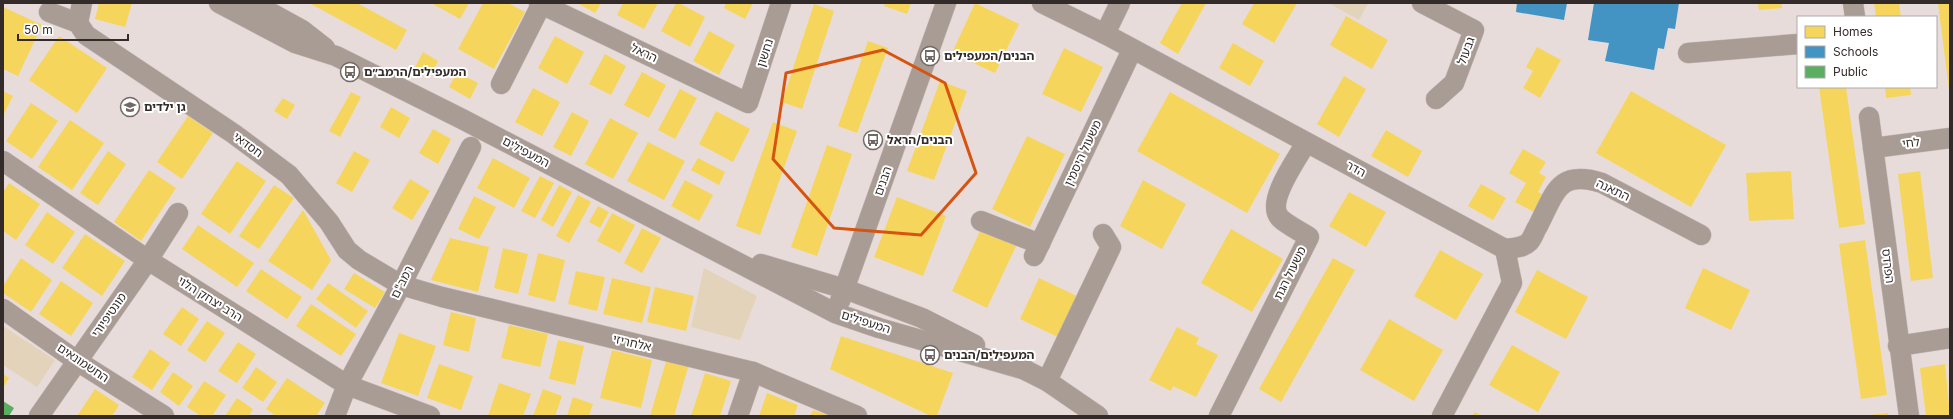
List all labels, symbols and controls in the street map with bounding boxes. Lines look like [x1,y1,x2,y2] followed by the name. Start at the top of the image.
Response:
[18,16,128,42] scale bar
[1797,16,1937,88] legend
[24,22,53,37] text: 50 m
[1833,24,1873,39] text: Homes
[1453,34,1478,67] street label: גבעול
[753,37,776,69] street label: נחשון
[629,40,660,65] street label: הראל
[1833,44,1878,59] text: Schools
[919,45,941,67] bus stop icon: הבנים/המעפילים
[944,48,1035,63] place label: הבנים/המעפילים
[339,61,361,83] bus stop icon: המעפילים/הרמב״ם
[364,64,466,79] place label: המעפילים/הרמב״ם
[1833,64,1868,79] text: Public
[119,96,141,118] school or university icon: גן ילדים
[144,99,186,114] place label: גן ילדים
[1061,117,1104,188] street label: משעול היסמין
[231,129,266,160] street label: חסדאי
[862,129,884,151] bus stop icon: הבנים/הראל
[887,132,953,147] place label: הבנים/הראל
[500,133,552,170] street label: המעפילים
[1901,134,1921,151] street label: לחי
[1344,157,1369,180] street label: הדר
[871,164,895,198] street label: הבנים
[1594,175,1632,204] street label: התאנה
[1270,244,1309,302] street label: משעול הגת
[1879,248,1898,284] street label: הפרדס
[387,263,416,301] street label: רמב"ם
[175,273,245,324] street label: הרב יצחק הלוי
[88,290,129,340] street label: מונטיפיורי
[840,307,893,337] street label: המעפילים
[611,331,653,354] street label: אלחריזי
[55,340,112,385] street label: החשמונאים
[919,344,941,366] bus stop icon: המעפילים/הבנים
[944,347,1035,362] place label: המעפילים/הבנים

